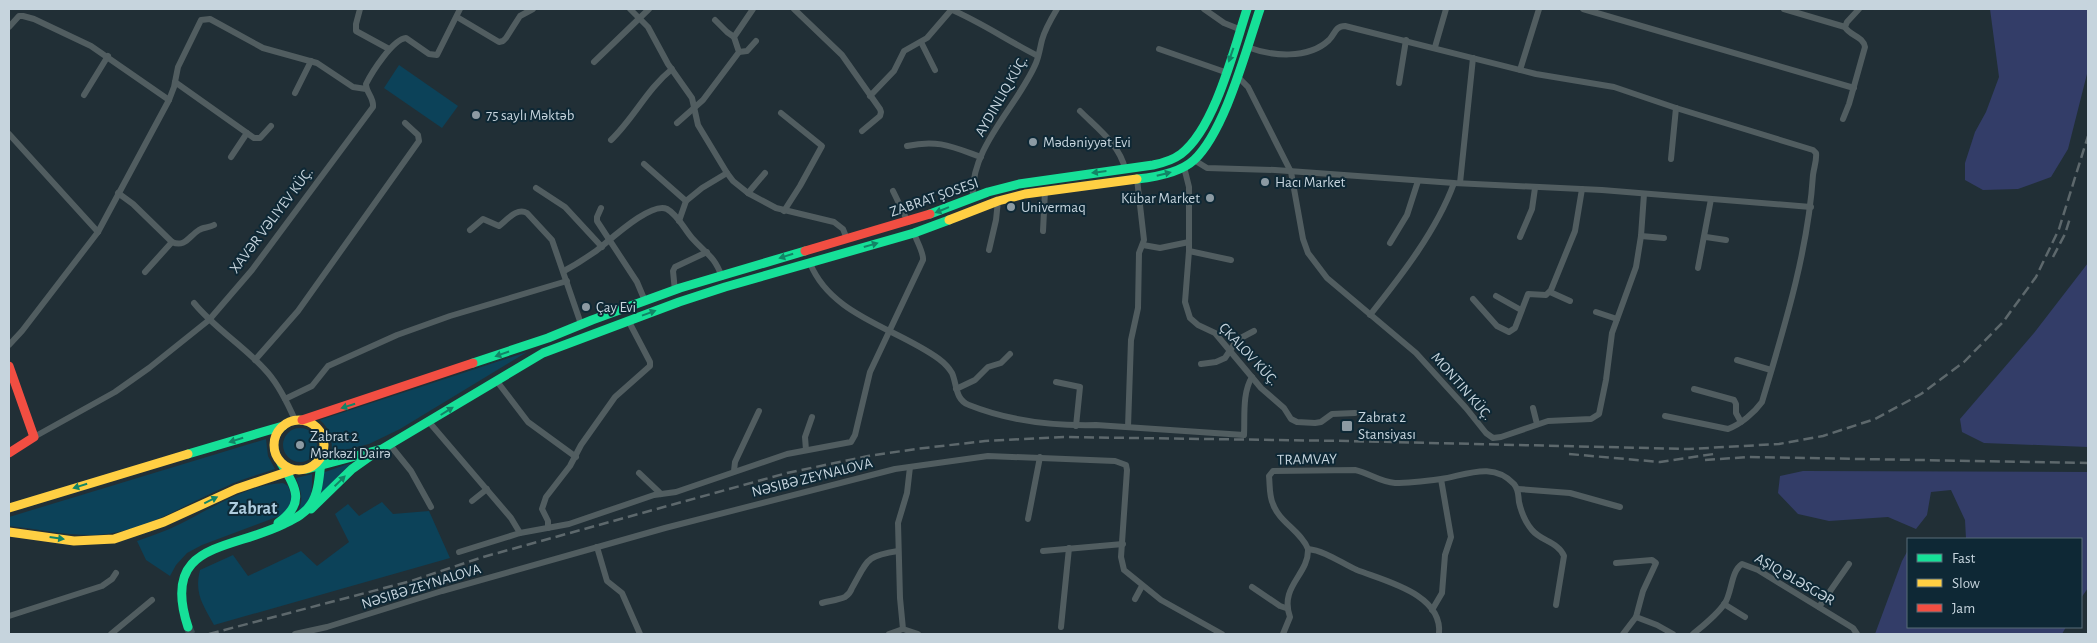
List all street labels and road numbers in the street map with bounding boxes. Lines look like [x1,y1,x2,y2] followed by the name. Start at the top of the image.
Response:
[971,52,1031,139] street label: AYDINLIQ KÜÇ.
[225,163,316,276] street label: XAVƏR VƏLIYEV KÜÇ.
[888,175,980,220] street label: ZABRAT ŞOSESI
[1216,319,1283,389] street label: ÇKALOV KÜÇ.
[1428,348,1496,423] street label: MONTIN KÜÇ.
[1277,451,1337,468] street label: TRAMVAY
[750,455,874,500] street label: NƏSIBƏ ZEYNALOVA
[1752,551,1837,608] street label: AŞIQ ƏLƏSGƏR
[360,561,483,612] street label: NƏSIBƏ ZEYNALOVA

